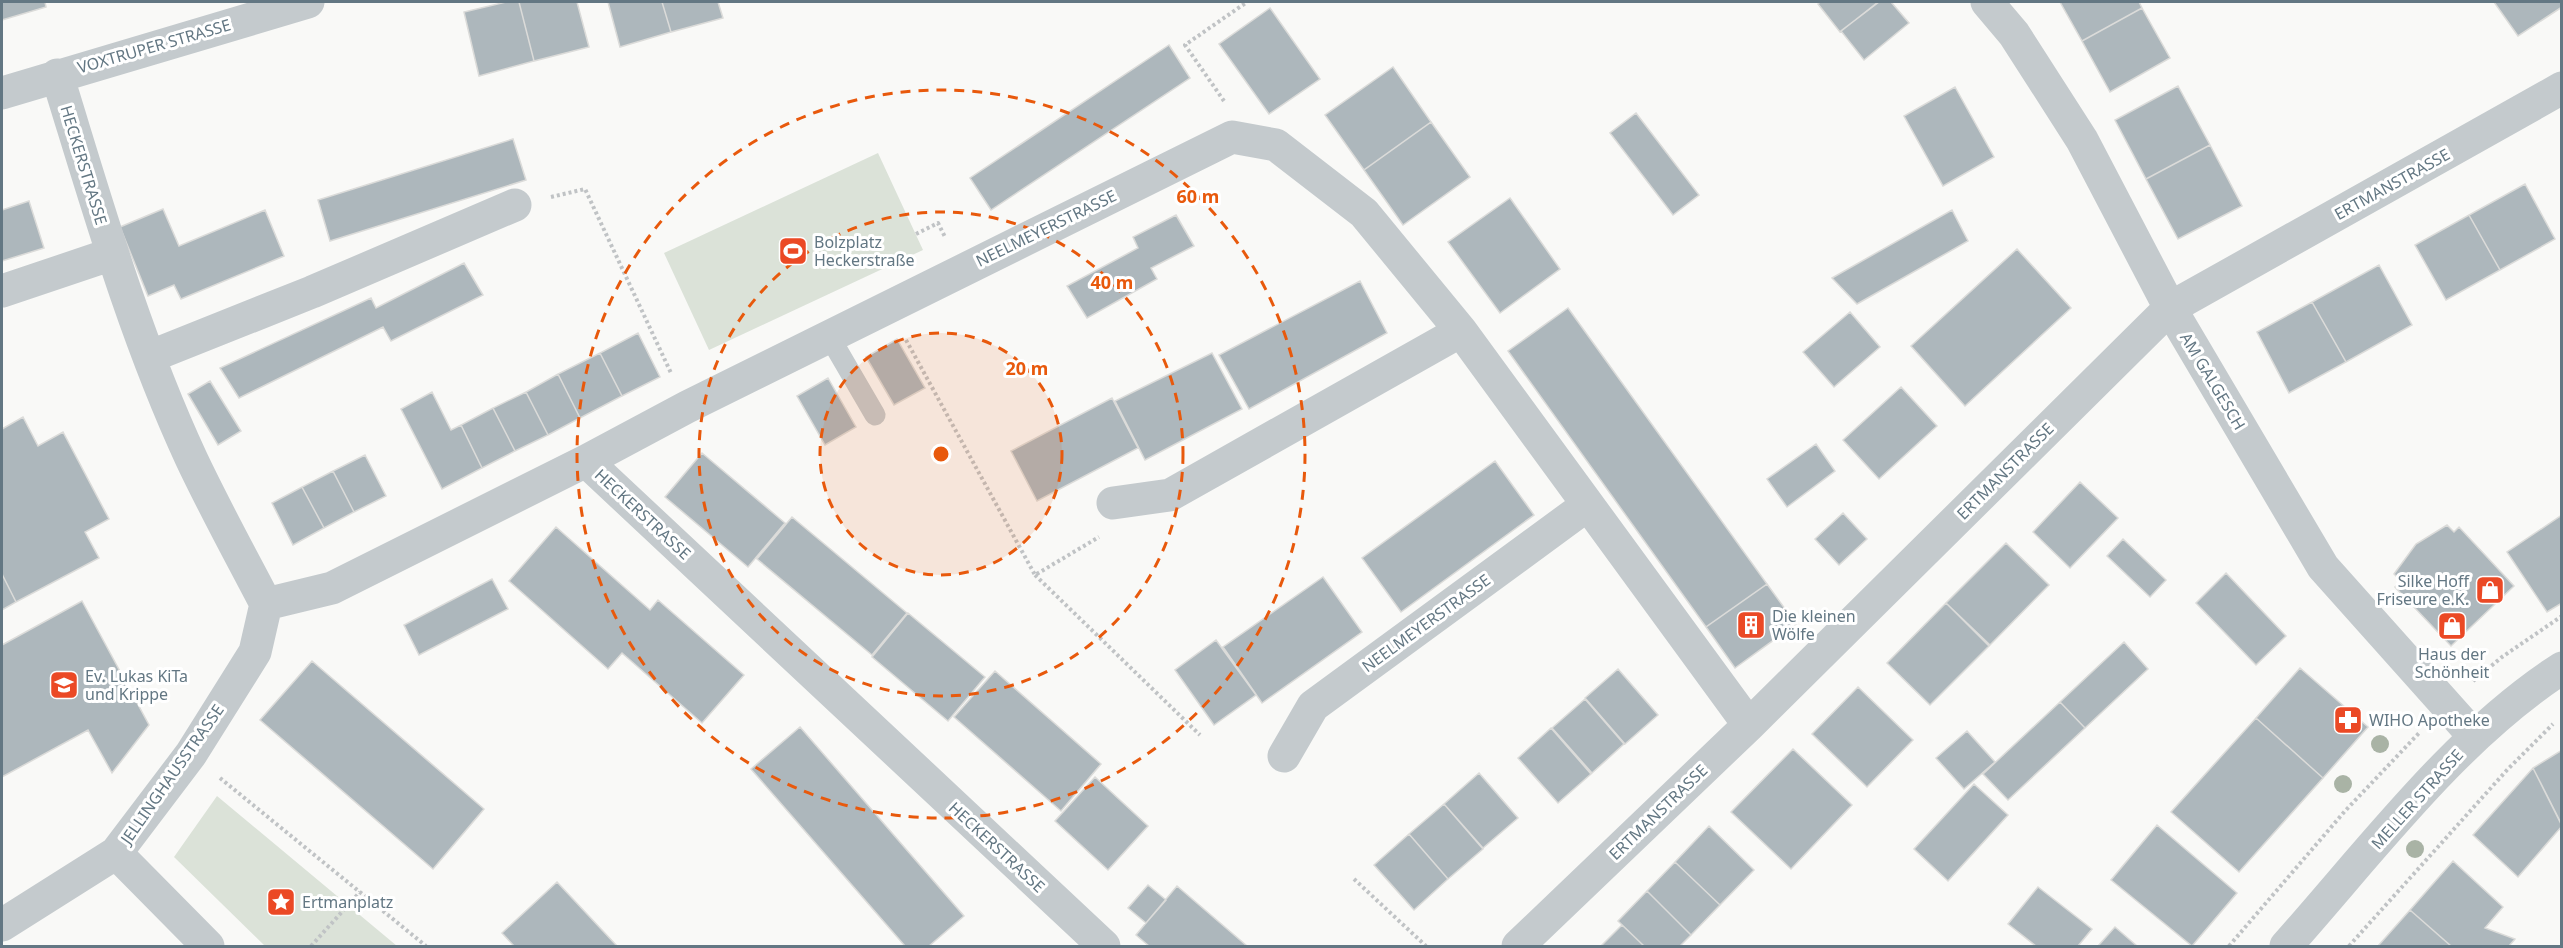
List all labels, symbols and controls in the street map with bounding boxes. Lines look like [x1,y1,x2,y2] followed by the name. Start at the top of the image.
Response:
[75,14,233,78] street label: VOXTRUPER STRASSE
[55,103,113,227] street label: HECKERSTRASSE
[2330,143,2454,225] street label: ERTMANSTRASSE
[972,184,1120,272] street label: NEELMEYERSTRASSE
[1177,184,1219,208] text: 60 m
[814,231,915,271] place label: Bolzplatz Heckerstraße
[777,235,809,267] sports icon: Bolzplatz Heckerstraße
[1091,270,1133,294] text: 40 m
[2175,328,2251,434] street label: AM GALGESCH
[1006,356,1048,380] text: 20 m
[1952,418,2058,524] street label: ERTMANSTRASSE
[931,444,951,464] centre of rings
[590,464,696,564] street label: HECKERSTRASSE
[1357,569,1495,677] street label: NEELMEYERSTRASSE
[2376,570,2470,610] place label: Silke Hoff Friseure e.K.
[2474,574,2506,606] shop icon: Silke Hoff Friseure e.K.
[1772,605,1856,645] place label: Die kleinen Wölfe
[1735,609,1767,641] building icon: Die kleinen Wölfe
[2436,610,2468,642] shop icon: Haus der Schönheit
[2415,643,2490,683] place label: Haus der Schönheit
[85,665,188,705] place label: Ev. Lukas KiTa und Krippe
[48,669,80,701] school or university icon: Ev. Lukas KiTa und Krippe
[114,700,229,850] street label: JELLINGHAUSSTRASSE
[2332,704,2364,736] pharmacy icon: WIHO Apotheke
[2369,709,2490,731] place label: WIHO Apotheke
[2366,744,2468,854] street label: MELLER STRASSE
[1604,759,1712,865] street label: ERTMANSTRASSE
[944,797,1050,897] street label: HECKERSTRASSE
[265,886,297,918] place icon: Ertmanplatz
[302,891,393,913] place label: Ertmanplatz

